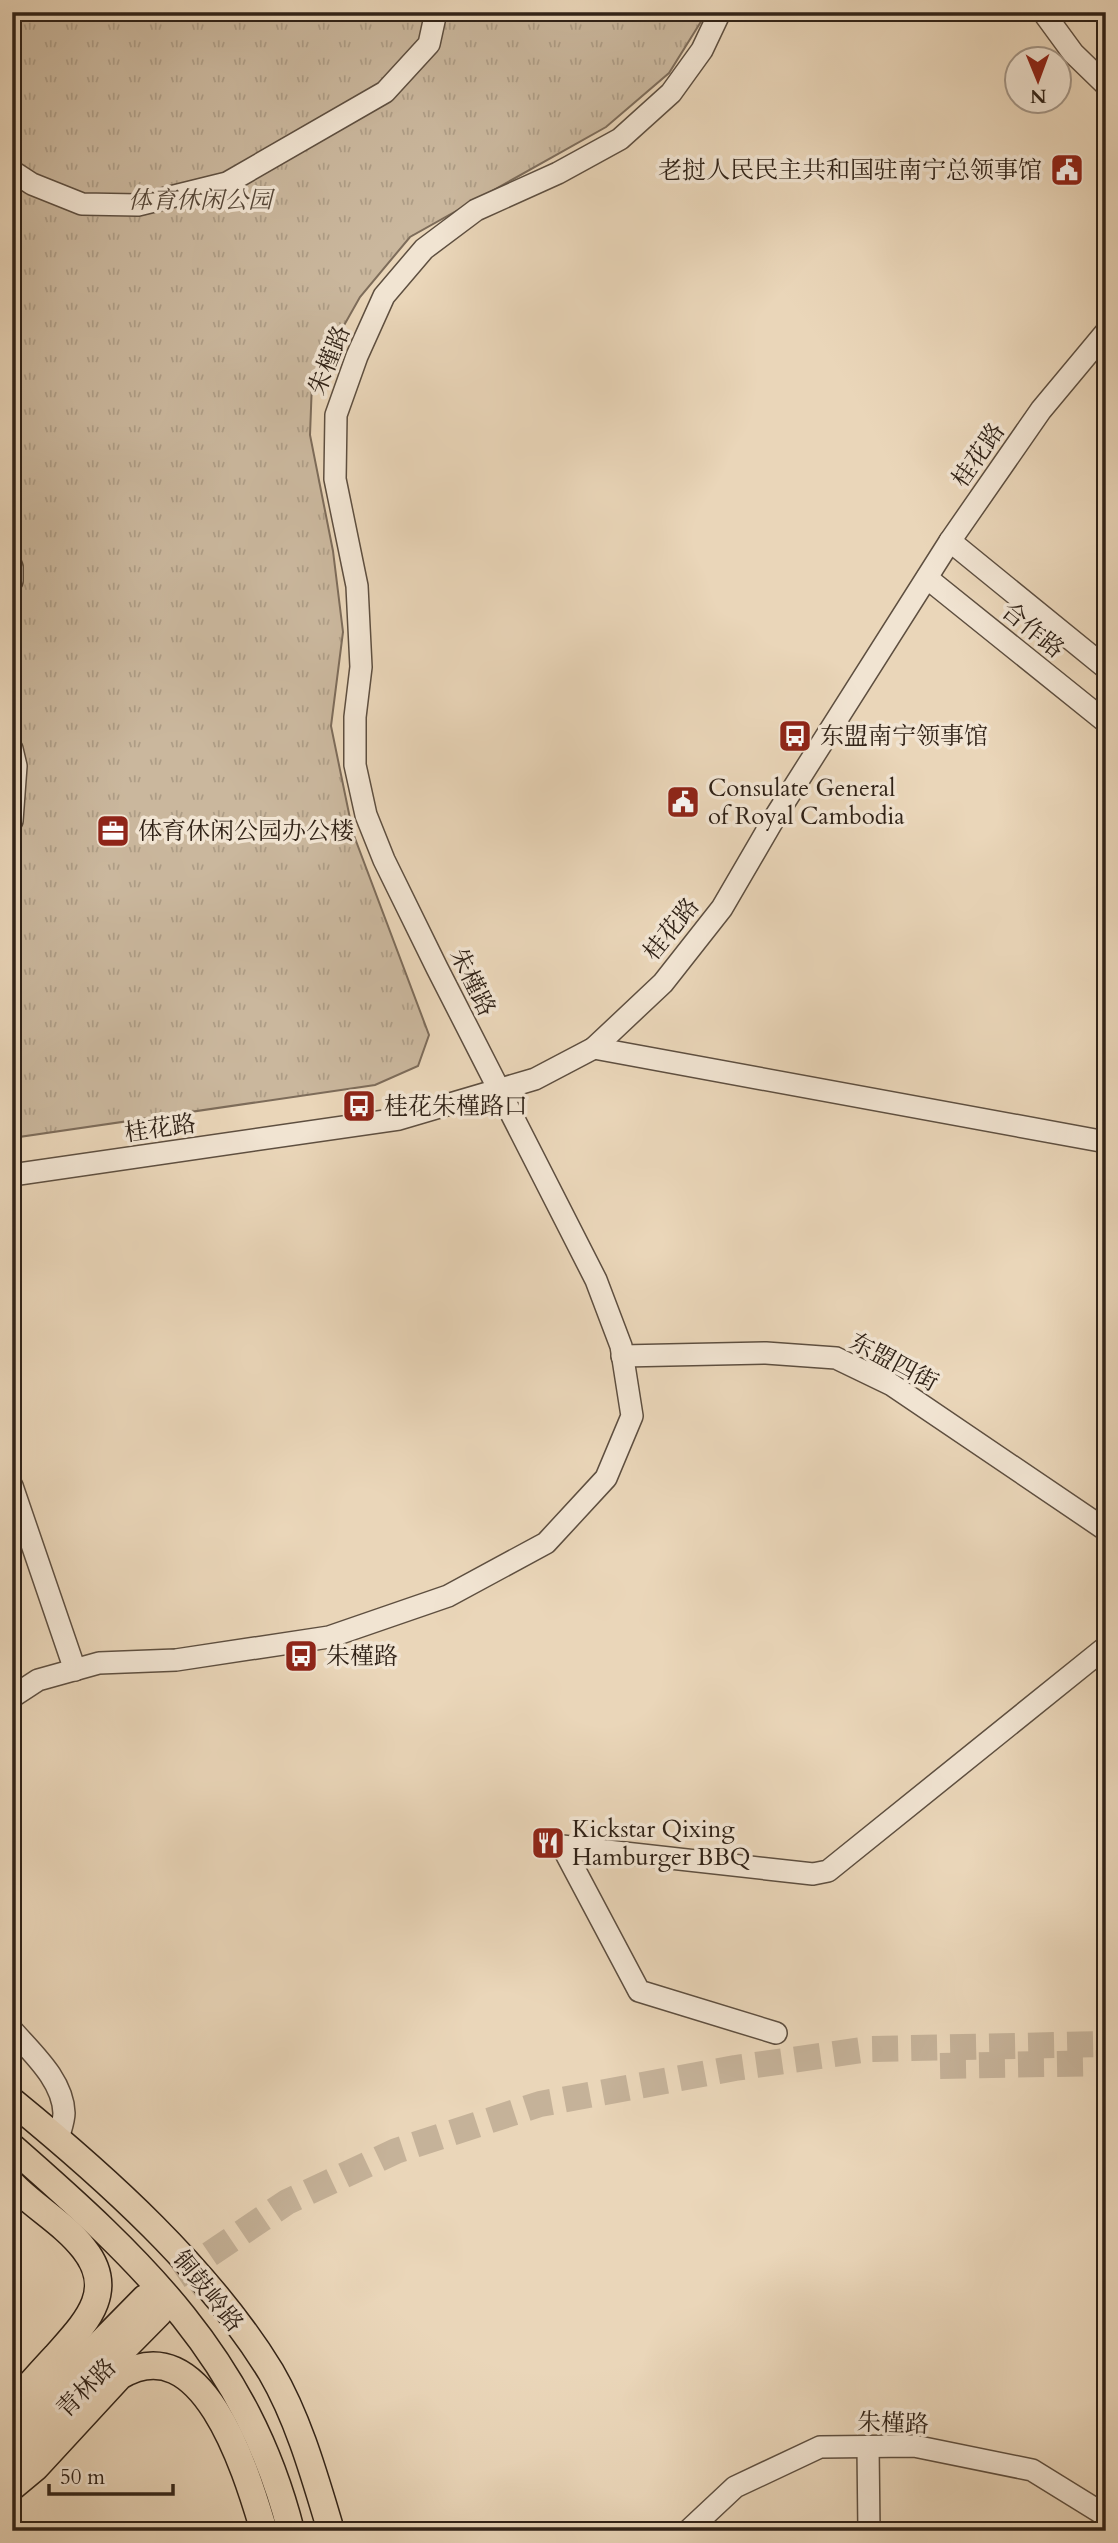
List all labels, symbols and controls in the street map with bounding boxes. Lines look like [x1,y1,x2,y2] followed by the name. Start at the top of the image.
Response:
[1002,46,1072,116] north arrow
[1029,83,1047,109] text: N
[1048,151,1086,189] public building icon: 老挝人民民主共和国驻南宁总领事馆
[658,154,1042,187] place label: 老挝人民民主共和国驻南宁总领事馆
[128,184,276,217] park label: 体育休闲公园
[301,321,358,400] street label: 朱槿路
[944,416,1013,494] street label: 桂花路
[994,595,1071,666] street label: 合作路
[776,717,814,755] bus stop icon: 东盟南宁领事馆
[820,720,988,753] place label: 东盟南宁领事馆
[708,772,905,833] place label: Consulate General of Royal Cambodia
[664,783,702,821] public building icon: Consulate General of Royal Cambodia
[94,812,132,850] office icon: 体育休闲公园办公楼
[138,815,354,848] place label: 体育休闲公园办公楼
[636,891,707,968] street label: 桂花路
[442,943,503,1022] street label: 朱槿路
[340,1087,378,1125] bus stop icon: 桂花朱槿路口
[384,1090,528,1123] place label: 桂花朱槿路口
[122,1107,198,1150] street label: 桂花路
[844,1325,944,1400] street label: 东盟四街
[282,1637,320,1675] bus stop icon: 朱槿路
[326,1640,398,1673] place label: 朱槿路
[572,1813,750,1874] place label: Kickstar Qixing Hamburger BBQ
[529,1824,567,1862] restaurant icon: Kickstar Qixing Hamburger BBQ
[165,2244,251,2339] street label: 铜鼓岭路
[49,2351,123,2425] street label: 青林路
[856,2406,930,2441] street label: 朱槿路
[49,2452,173,2496] scale bar
[60,2463,105,2492] text: 50 m

